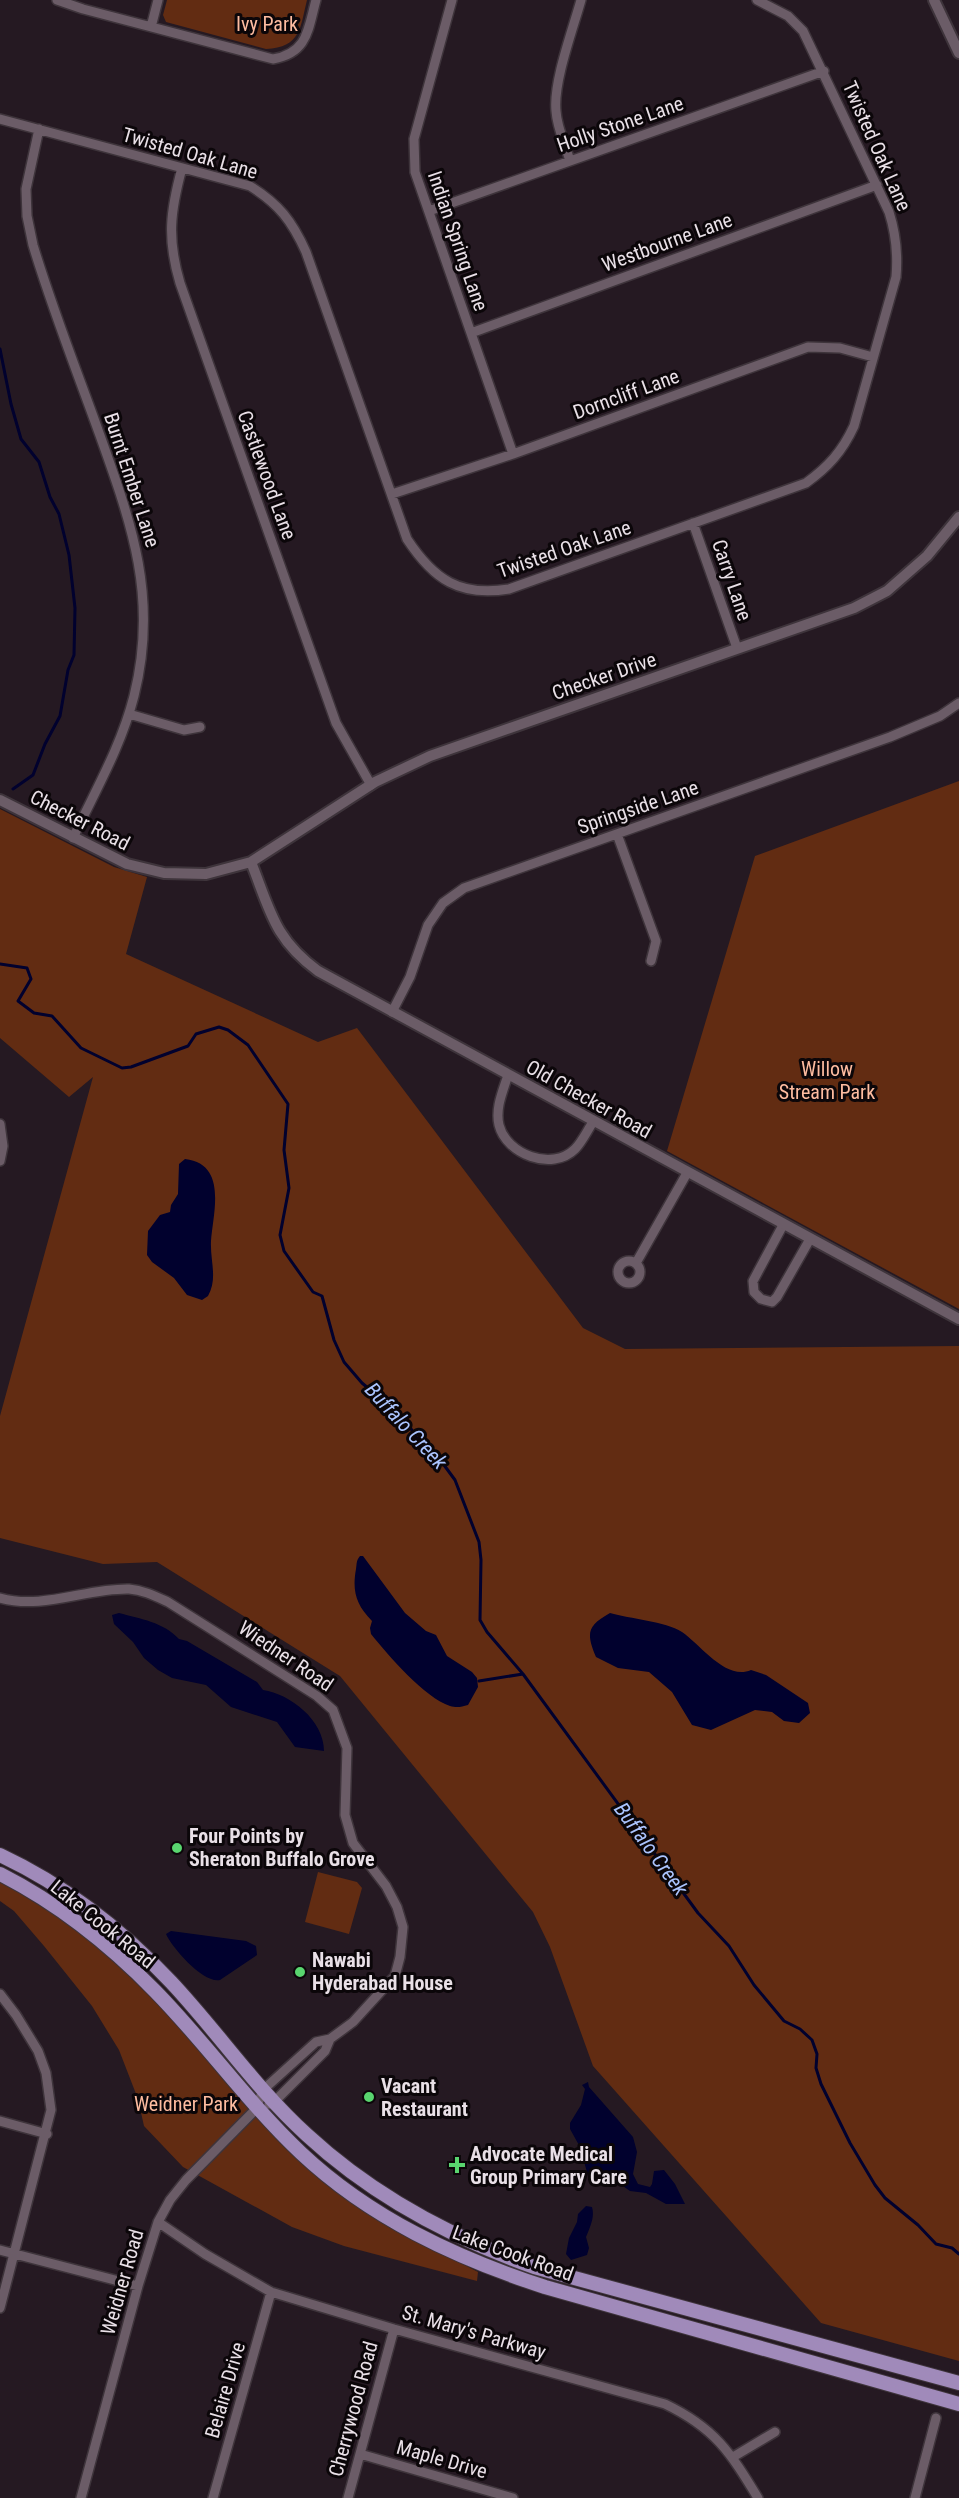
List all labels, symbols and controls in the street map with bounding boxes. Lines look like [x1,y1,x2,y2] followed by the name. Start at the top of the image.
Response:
[236,12,298,36] park label: Ivy Park
[838,77,916,215] street label: Twisted Oak Lane
[553,91,687,157] street label: Holly Stone Lane
[120,122,260,184] street label: Twisted Oak Lane
[423,168,493,314] street label: Indian Spring Lane
[599,207,735,277] street label: Westbourne Lane
[570,364,682,424] street label: Dorncliff Lane
[233,407,301,543] street label: Castlewood Lane
[99,410,165,550] street label: Burnt Ember Lane
[494,515,634,583] street label: Twisted Oak Lane
[707,536,757,624] street label: Carry Lane
[549,647,659,705] street label: Checker Drive
[574,775,702,839] street label: Springside Lane
[26,785,134,855] street label: Checker Road
[522,1055,656,1143] street label: Old Checker Road
[779,1057,875,1104] park label: Willow Stream Park
[360,1378,453,1475] water label: Buffalo Creek
[234,1616,338,1696] street label: Wiedner Road
[609,1798,693,1901] water label: Buffalo Creek
[189,1824,375,1871] place label: Four Points by Sheraton Buffalo Grove
[170,1841,184,1855] marker: Four Points by Sheraton Buffalo Grove
[46,1875,160,1973] street label: Lake Cook Road
[312,1948,453,1995] place label: Nawabi Hyderabad House
[293,1965,307,1979] marker: Nawabi Hyderabad House
[381,2074,468,2121] place label: Vacant Restaurant
[362,2090,376,2104] marker: Vacant Restaurant
[134,2092,238,2116] park label: Weidner Park
[470,2142,627,2189] place label: Advocate Medical Group Primary Care
[448,2156,466,2174] marker: Advocate Medical Group Primary Care
[449,2220,577,2286] street label: Lake Cook Road
[95,2226,149,2338] street label: Weidner Road
[399,2300,549,2364] street label: St. Mary's Parkway
[200,2339,250,2441] street label: Belaire Drive
[323,2339,383,2479] street label: Cherrywood Road
[394,2435,490,2483] street label: Maple Drive

